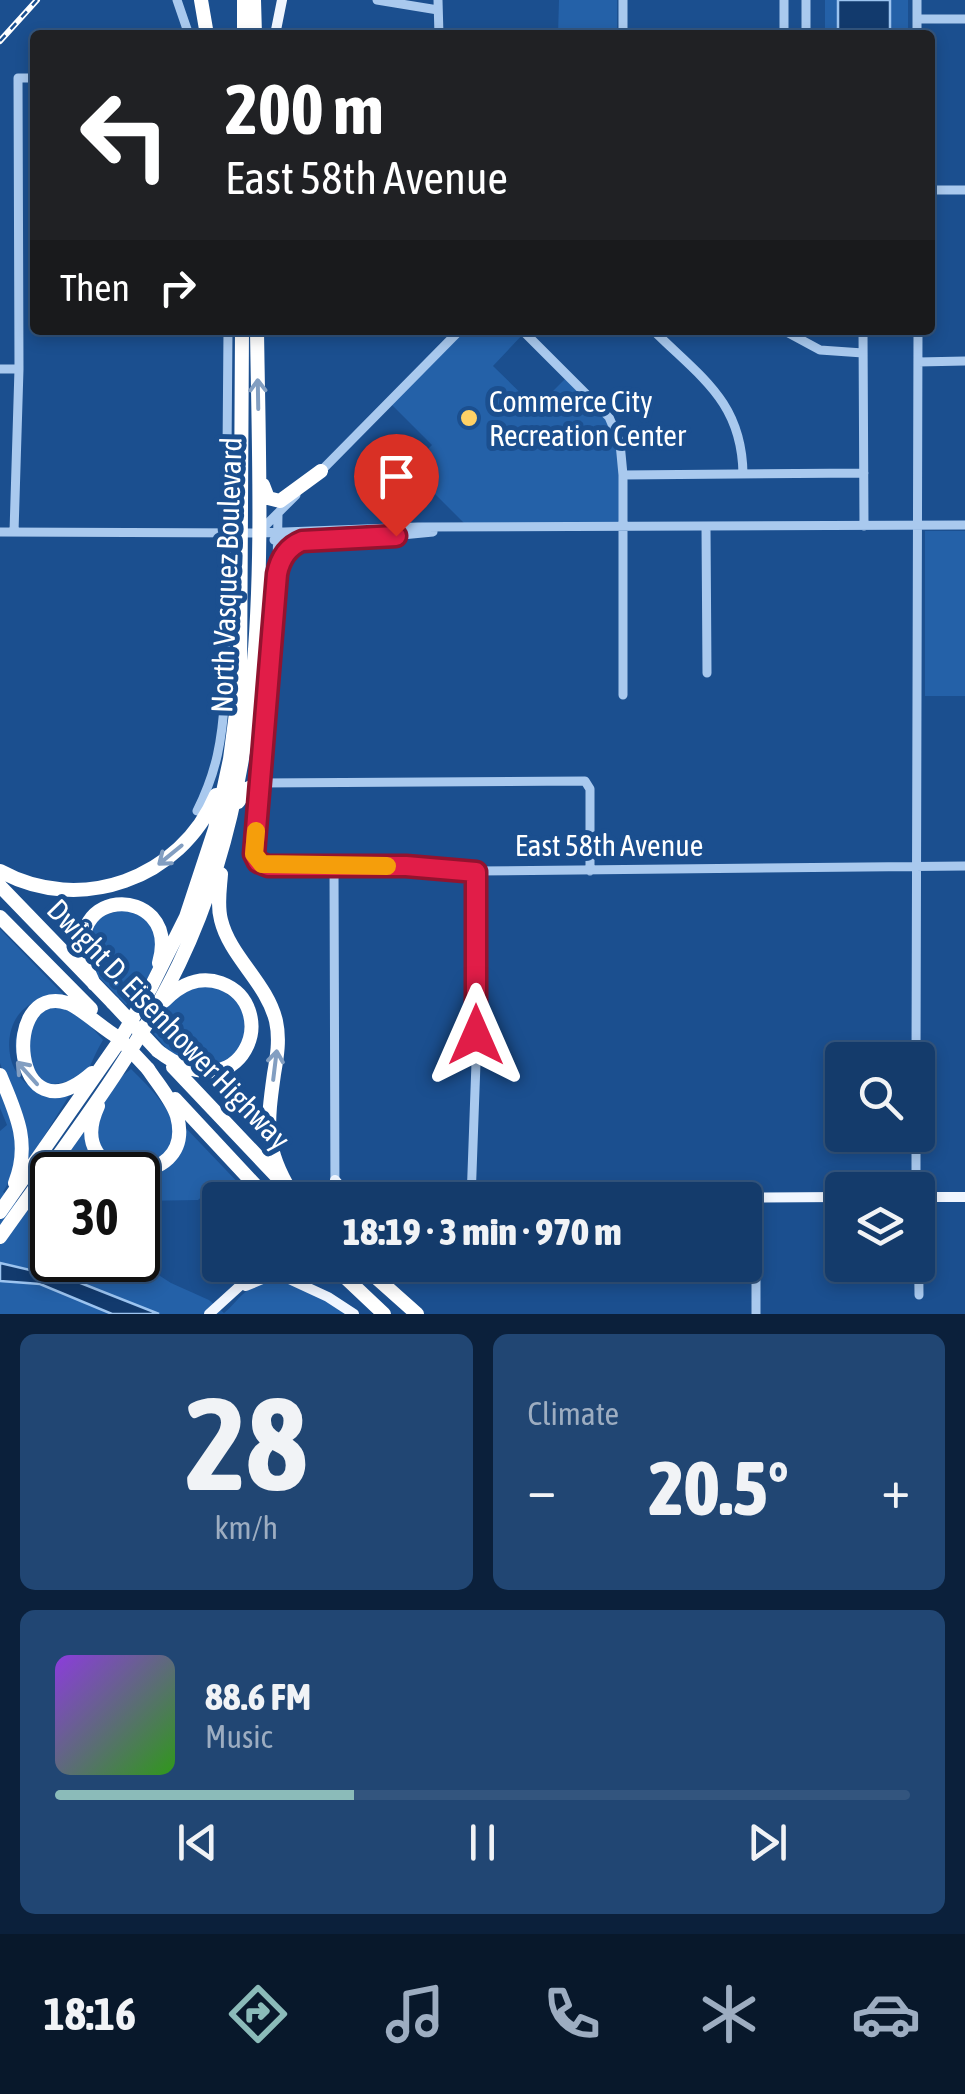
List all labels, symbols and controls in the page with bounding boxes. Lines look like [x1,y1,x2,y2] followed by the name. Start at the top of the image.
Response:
[225,69,384,149] text: 200 m
[60,70,190,200] icon: left
[225,152,508,204] text: East 58th Avenue
[150,260,205,315] icon: right
[60,266,130,309] text: Then
[248,378,268,410] one-way arrow
[489,384,687,452] place label: Commerce City Recreation Center
[458,407,480,429] marker: Commerce City Recreation Center
[354,434,439,537] pin
[204,436,248,714] street label: North Vasquez Boulevard
[369,449,424,504] icon: arrive
[515,828,703,862] street label: East 58th Avenue
[158,844,184,866] one-way arrow
[41,892,297,1156] street label: Dwight D. Eisenhower Highway
[424,983,528,1087] position arrow
[825,1042,935,1282] map controls
[825,1042,935,1152] button: search
[267,1050,285,1082] one-way arrow
[15,1061,38,1086] one-way arrow
[30,1152,160,1282] speed limit sign: 30
[825,1172,935,1282] button: layers
[342,1210,622,1253] text: 18:19 · 3 min · 970 m
[185,1369,307,1518] text: 28
[528,1395,619,1432] text: Climate
[649,1445,789,1531] text: 20.5°
[528,1457,556,1520] text: −
[881,1457,910,1520] text: +
[215,1509,278,1546] text: km/h
[205,1675,311,1718] text: 88.6 FM
[205,1718,272,1755] text: Music
[170,1815,225,1870] icon: previous
[455,1815,510,1870] icon: pause
[740,1815,795,1870] icon: next
[223,1979,293,2049] icon: directions
[380,1979,450,2049] icon: music
[537,1979,607,2049] icon: phone
[694,1979,764,2049] icon: climate
[851,1979,921,2049] icon: car
[44,1988,136,2040] text: 18:16

